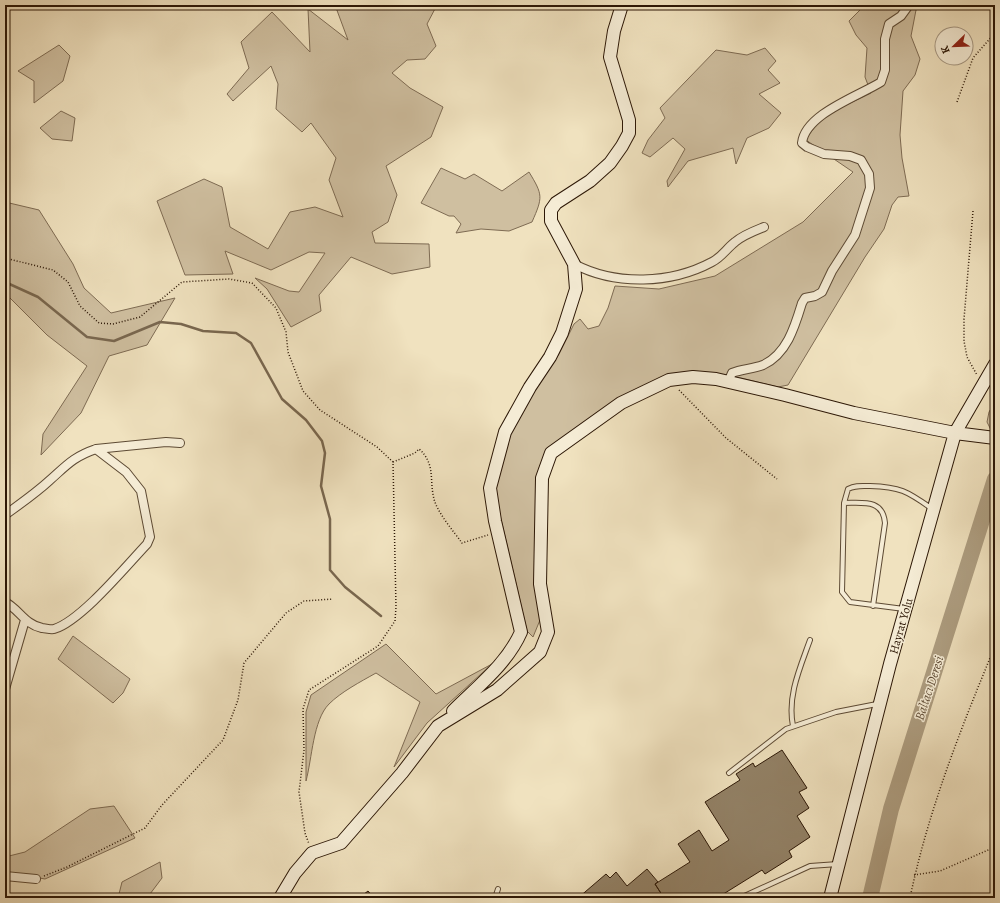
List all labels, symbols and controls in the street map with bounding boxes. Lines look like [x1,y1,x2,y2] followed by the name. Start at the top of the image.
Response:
[934,26,974,66] north arrow
[937,43,954,56] text: K
[885,596,917,656] street label: Hayrat Yolu
[911,653,948,722] water label: Baltacı Deresi

